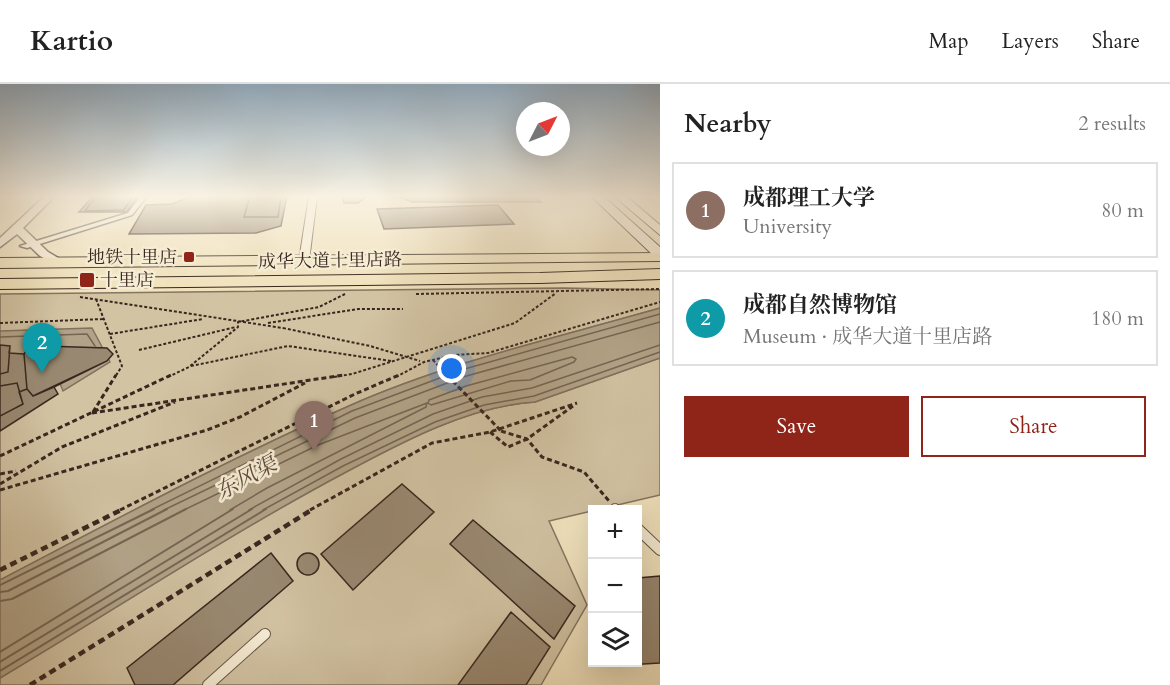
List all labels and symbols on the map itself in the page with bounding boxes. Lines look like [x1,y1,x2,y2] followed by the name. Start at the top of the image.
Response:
[516,102,570,156] north arrow
[87,245,177,270] place label: 地铁十里店
[258,247,402,275] street label: 成华大道十里店路
[182,250,196,264] marker: 地铁十里店
[100,268,154,293] place label: 十里店
[78,271,96,289] marker: 十里店
[22,324,62,373] pin: 2
[437,354,466,383] your location
[294,402,334,451] pin: 1
[210,447,285,507] water label: 东风渠

